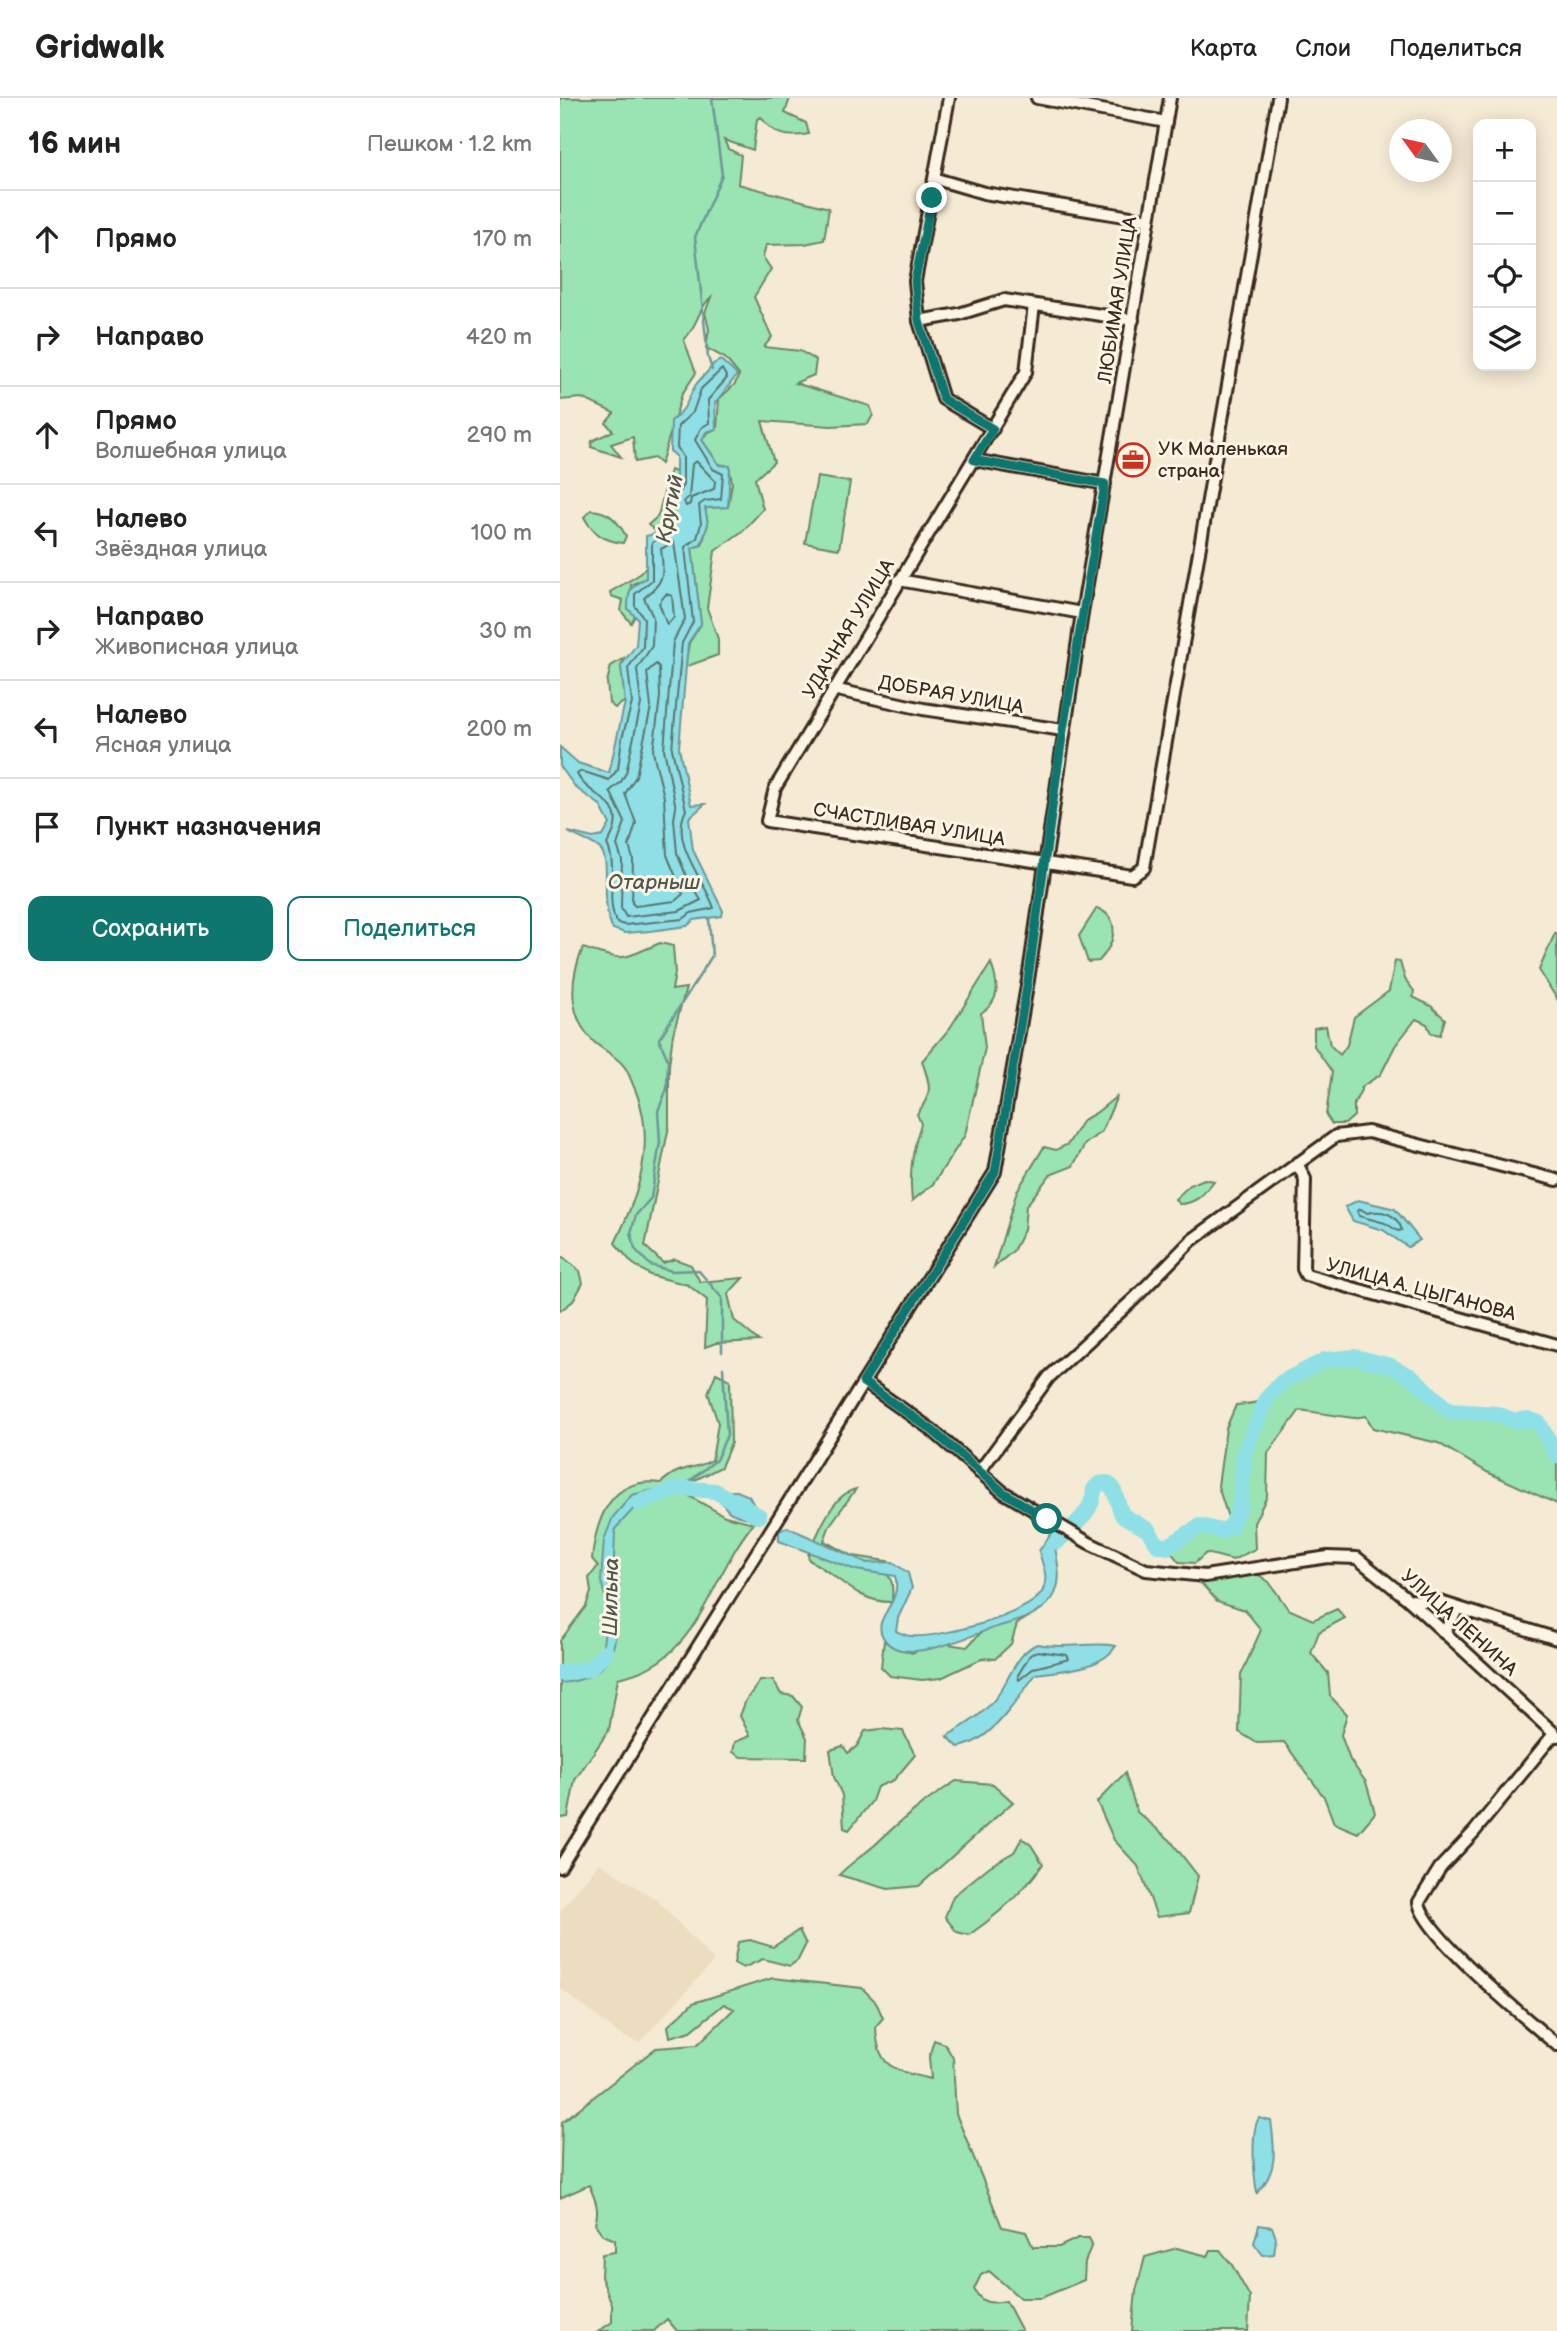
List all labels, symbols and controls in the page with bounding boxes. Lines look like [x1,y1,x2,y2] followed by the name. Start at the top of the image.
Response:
[35,28,165,68] text: Gridwalk
[1190,34,1257,63] text: Карта
[1295,34,1351,63] text: Слои
[1389,34,1522,63] text: Поделиться
[1389,119,1452,182] north arrow
[1473,119,1536,371] map controls
[1473,119,1536,182] button: +
[28,126,121,162] text: 16 мин
[367,130,532,158] text: Пешком · 1.2 km
[916,182,947,213] route end
[1473,182,1536,245] button: −
[1093,215,1143,386] street label: ЛЮБИМАЯ УЛИЦА
[28,220,66,258] icon: ahead
[95,224,177,255] text: Прямо
[473,225,532,253] text: 170 m
[1473,245,1536,308] button: locate
[1473,308,1536,371] button: layers
[28,318,66,356] icon: right
[95,322,204,353] text: Направо
[466,323,532,351] text: 420 m
[95,406,177,437] text: Прямо
[28,416,66,454] icon: ahead
[466,421,532,449] text: 290 m
[95,437,287,465] text: Волшебная улица
[1158,438,1288,483] place label: УК Маленькая страна
[1114,441,1152,479] office icon: УК Маленькая страна
[651,473,689,545] water label: Крутий
[95,504,187,535] text: Налево
[28,514,66,552] icon: left
[471,519,532,547] text: 100 m
[95,535,267,563] text: Звёздная улица
[798,555,900,703] street label: УДАЧНАЯ УЛИЦА
[95,602,204,633] text: Направо
[28,612,66,650] icon: right
[479,617,532,645] text: 30 m
[95,633,299,661] text: Живописная улица
[877,671,1026,719] street label: ДОБРАЯ УЛИЦА
[95,700,187,731] text: Налево
[28,710,66,748] icon: left
[466,715,532,743] text: 200 m
[95,731,232,759] text: Ясная улица
[812,798,1007,852] street label: СЧАСТЛИВАЯ УЛИЦА
[28,808,66,846] icon: arrive
[95,812,321,843] text: Пункт назначения
[608,870,700,895] water label: Отарныш
[28,896,273,961] button: Сохранить
[287,896,532,961] button: Поделиться
[1324,1254,1519,1326] street label: УЛИЦА А. ЦЫГАНОВА
[1031,1503,1062,1534] route start
[598,1557,624,1637] water label: Шильна
[1396,1565,1522,1681] street label: УЛИЦА ЛЕНИНА

